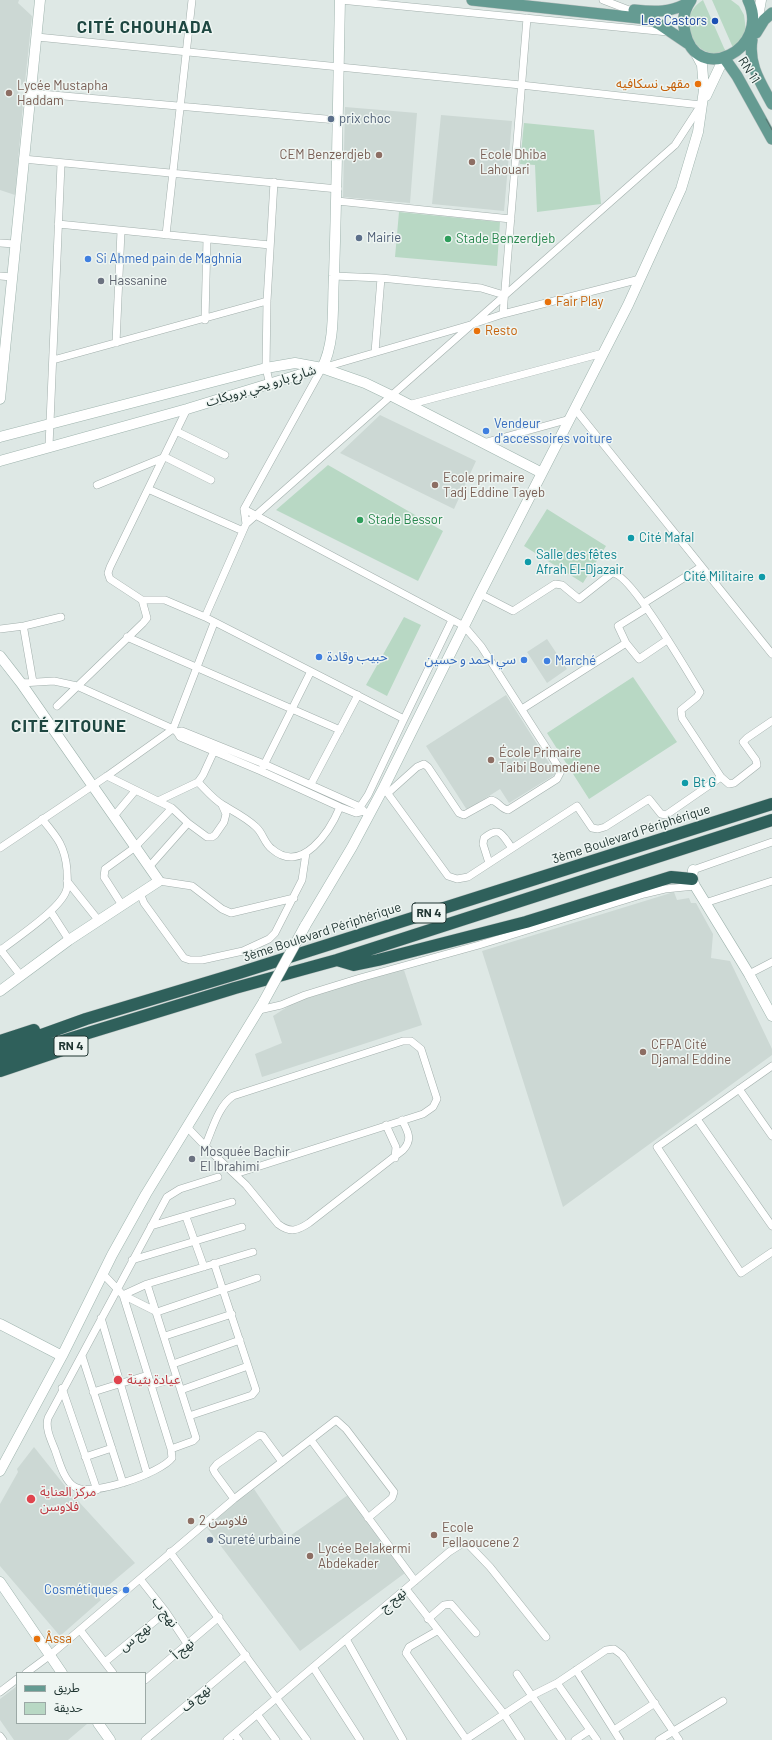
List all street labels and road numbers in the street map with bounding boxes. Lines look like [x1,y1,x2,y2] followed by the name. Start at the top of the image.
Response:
[735,54,763,86] street label: RN 11
[204,362,318,410] street label: شارع بارو يحي برويكات
[550,801,712,867] street label: 3ème Boulevard Périphérique
[241,899,403,965] street label: 3ème Boulevard Périphérique
[412,903,446,923] road number: RN 4
[54,1036,88,1056] road number: RN 4
[377,1585,409,1615] street label: نهج ج
[149,1594,181,1630] street label: نهج ب
[116,1619,154,1655] street label: نهج س
[169,1635,197,1663] street label: نهج أ
[178,1681,214,1715] street label: نهج ف

